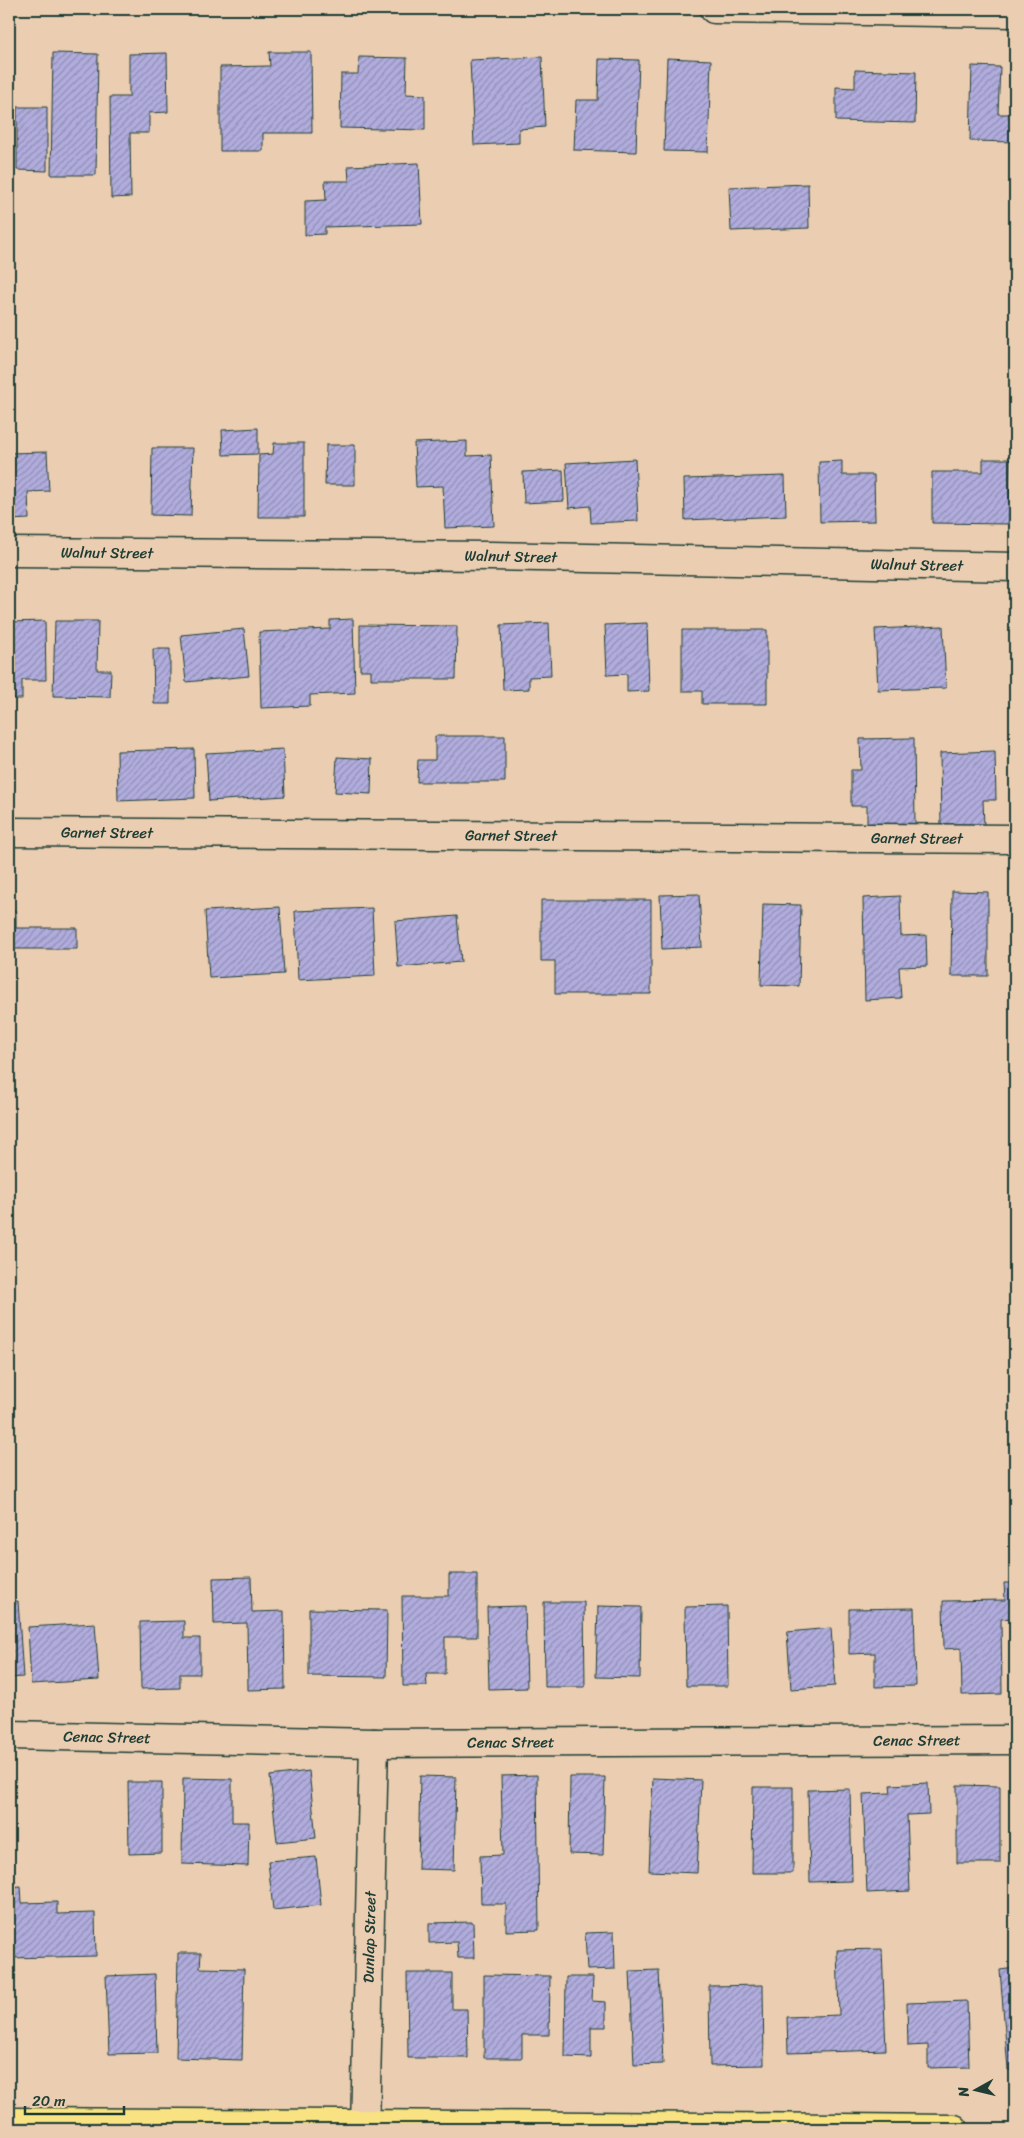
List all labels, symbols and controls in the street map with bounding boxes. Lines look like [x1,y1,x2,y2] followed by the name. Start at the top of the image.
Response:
[61,539,154,566] street label: Walnut Street
[465,543,559,570] street label: Walnut Street
[870,551,964,579] street label: Walnut Street
[61,819,154,846] street label: Garnet Street
[465,822,558,849] street label: Garnet Street
[871,825,964,852] street label: Garnet Street
[63,1723,151,1751] street label: Cenac Street
[873,1727,961,1754] street label: Cenac Street
[467,1729,555,1756] street label: Cenac Street
[355,1890,384,1983] street label: Dunlap Street
[952,2066,1002,2116] north arrow
[25,2083,124,2115] scale bar
[951,2085,977,2099] text: N
[32,2088,66,2114] text: 20 m

